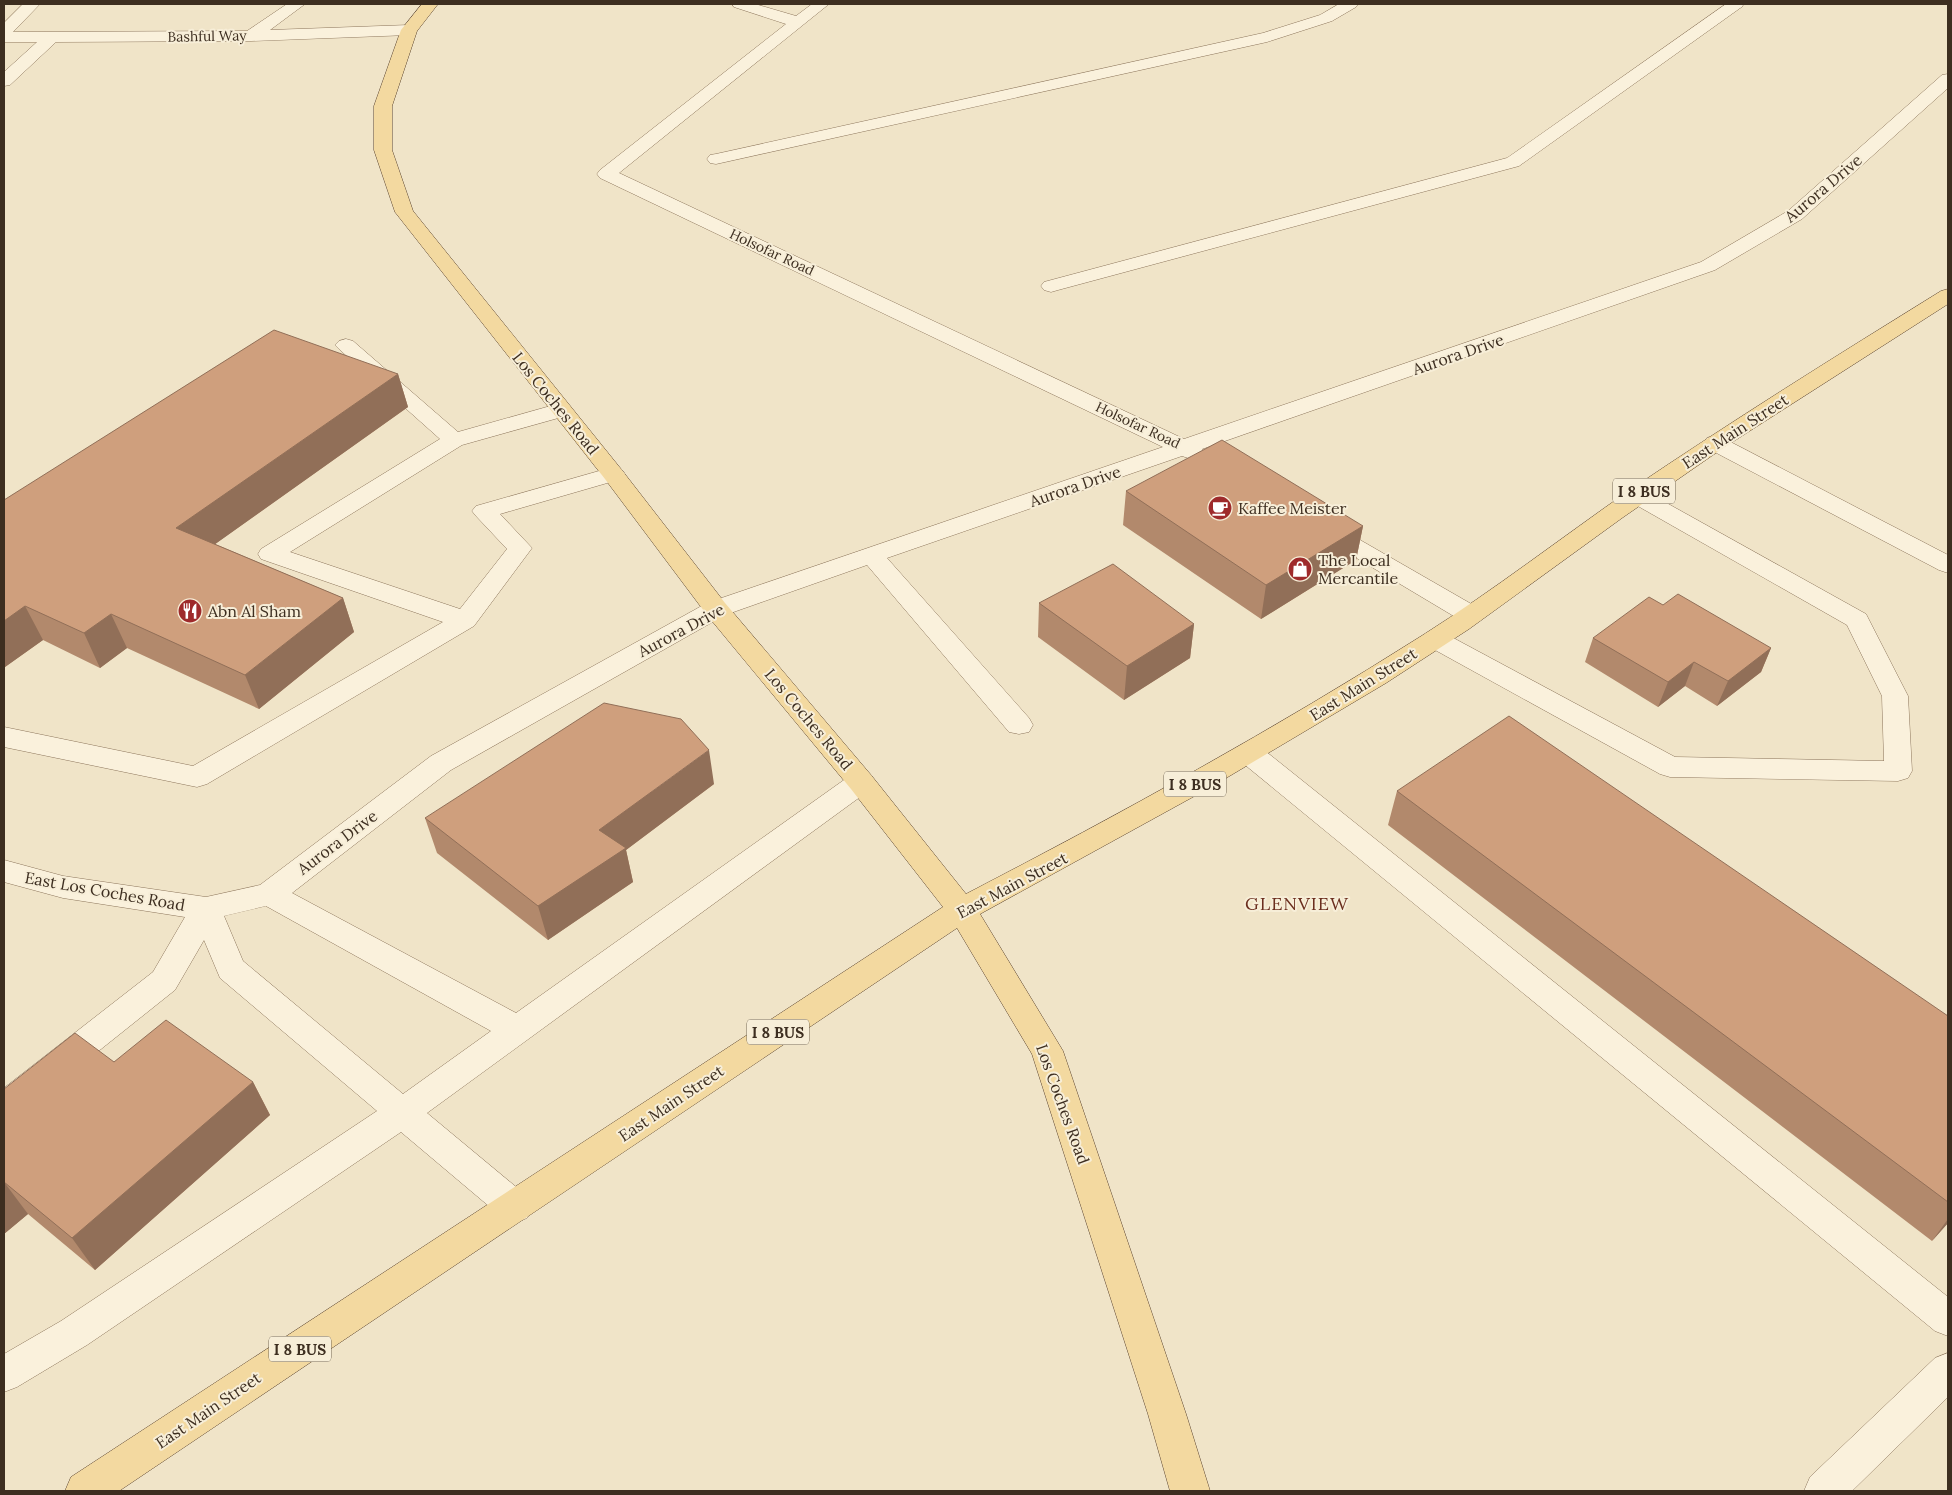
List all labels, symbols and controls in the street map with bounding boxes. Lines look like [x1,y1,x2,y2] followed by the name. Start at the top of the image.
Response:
[167,26,247,46] street label: Bashful Way
[1779,150,1866,227] street label: Aurora Drive
[727,225,817,279] street label: Holsofar Road
[1409,329,1506,379] street label: Aurora Drive
[508,348,604,459] street label: Los Coches Road
[1678,389,1793,473] street label: East Main Street
[1093,398,1183,452] street label: Holsofar Road
[1026,461,1123,511] street label: Aurora Drive
[1613,478,1675,504] road number: I 8 BUS
[1207,495,1233,521] cafe icon: Kaffee Meister
[1238,498,1347,518] place label: Kaffee Meister
[1318,550,1398,588] place label: The Local Mercantile
[1287,556,1313,582] shop icon: The Local Mercantile
[177,598,203,624] restaurant icon: Abn Al Sham
[633,599,728,662] street label: Aurora Drive
[207,601,301,621] place label: Abn Al Sham
[1306,643,1421,725] street label: East Main Street
[761,664,858,774] street label: Los Coches Road
[1164,772,1226,796] road number: I 8 BUS
[292,805,381,879] street label: Aurora Drive
[953,847,1072,923] street label: East Main Street
[23,867,187,915] street label: East Los Coches Road
[1245,892,1349,915] district label: GLENVIEW
[747,1020,809,1044] road number: I 8 BUS
[1032,1041,1094,1167] street label: Los Coches Road
[615,1060,728,1146] street label: East Main Street
[269,1336,331,1362] road number: I 8 BUS
[152,1367,265,1453] street label: East Main Street

